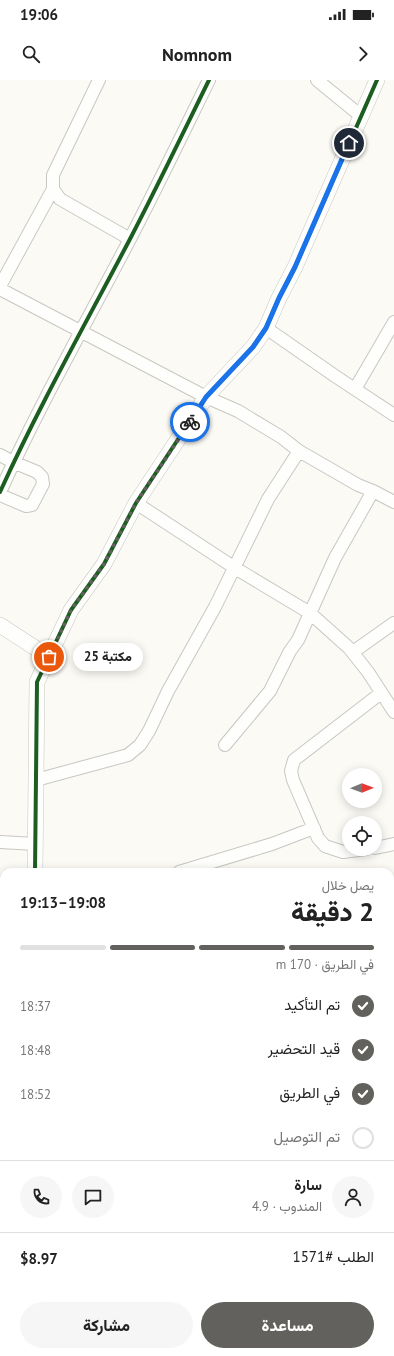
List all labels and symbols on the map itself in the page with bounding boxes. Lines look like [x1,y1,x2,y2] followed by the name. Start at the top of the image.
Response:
[332,126,366,160] pin
[170,402,210,442] courier
[32,640,66,674] pin
[73,643,143,671] callout: مكتبة 25
[342,768,382,808] north arrow

